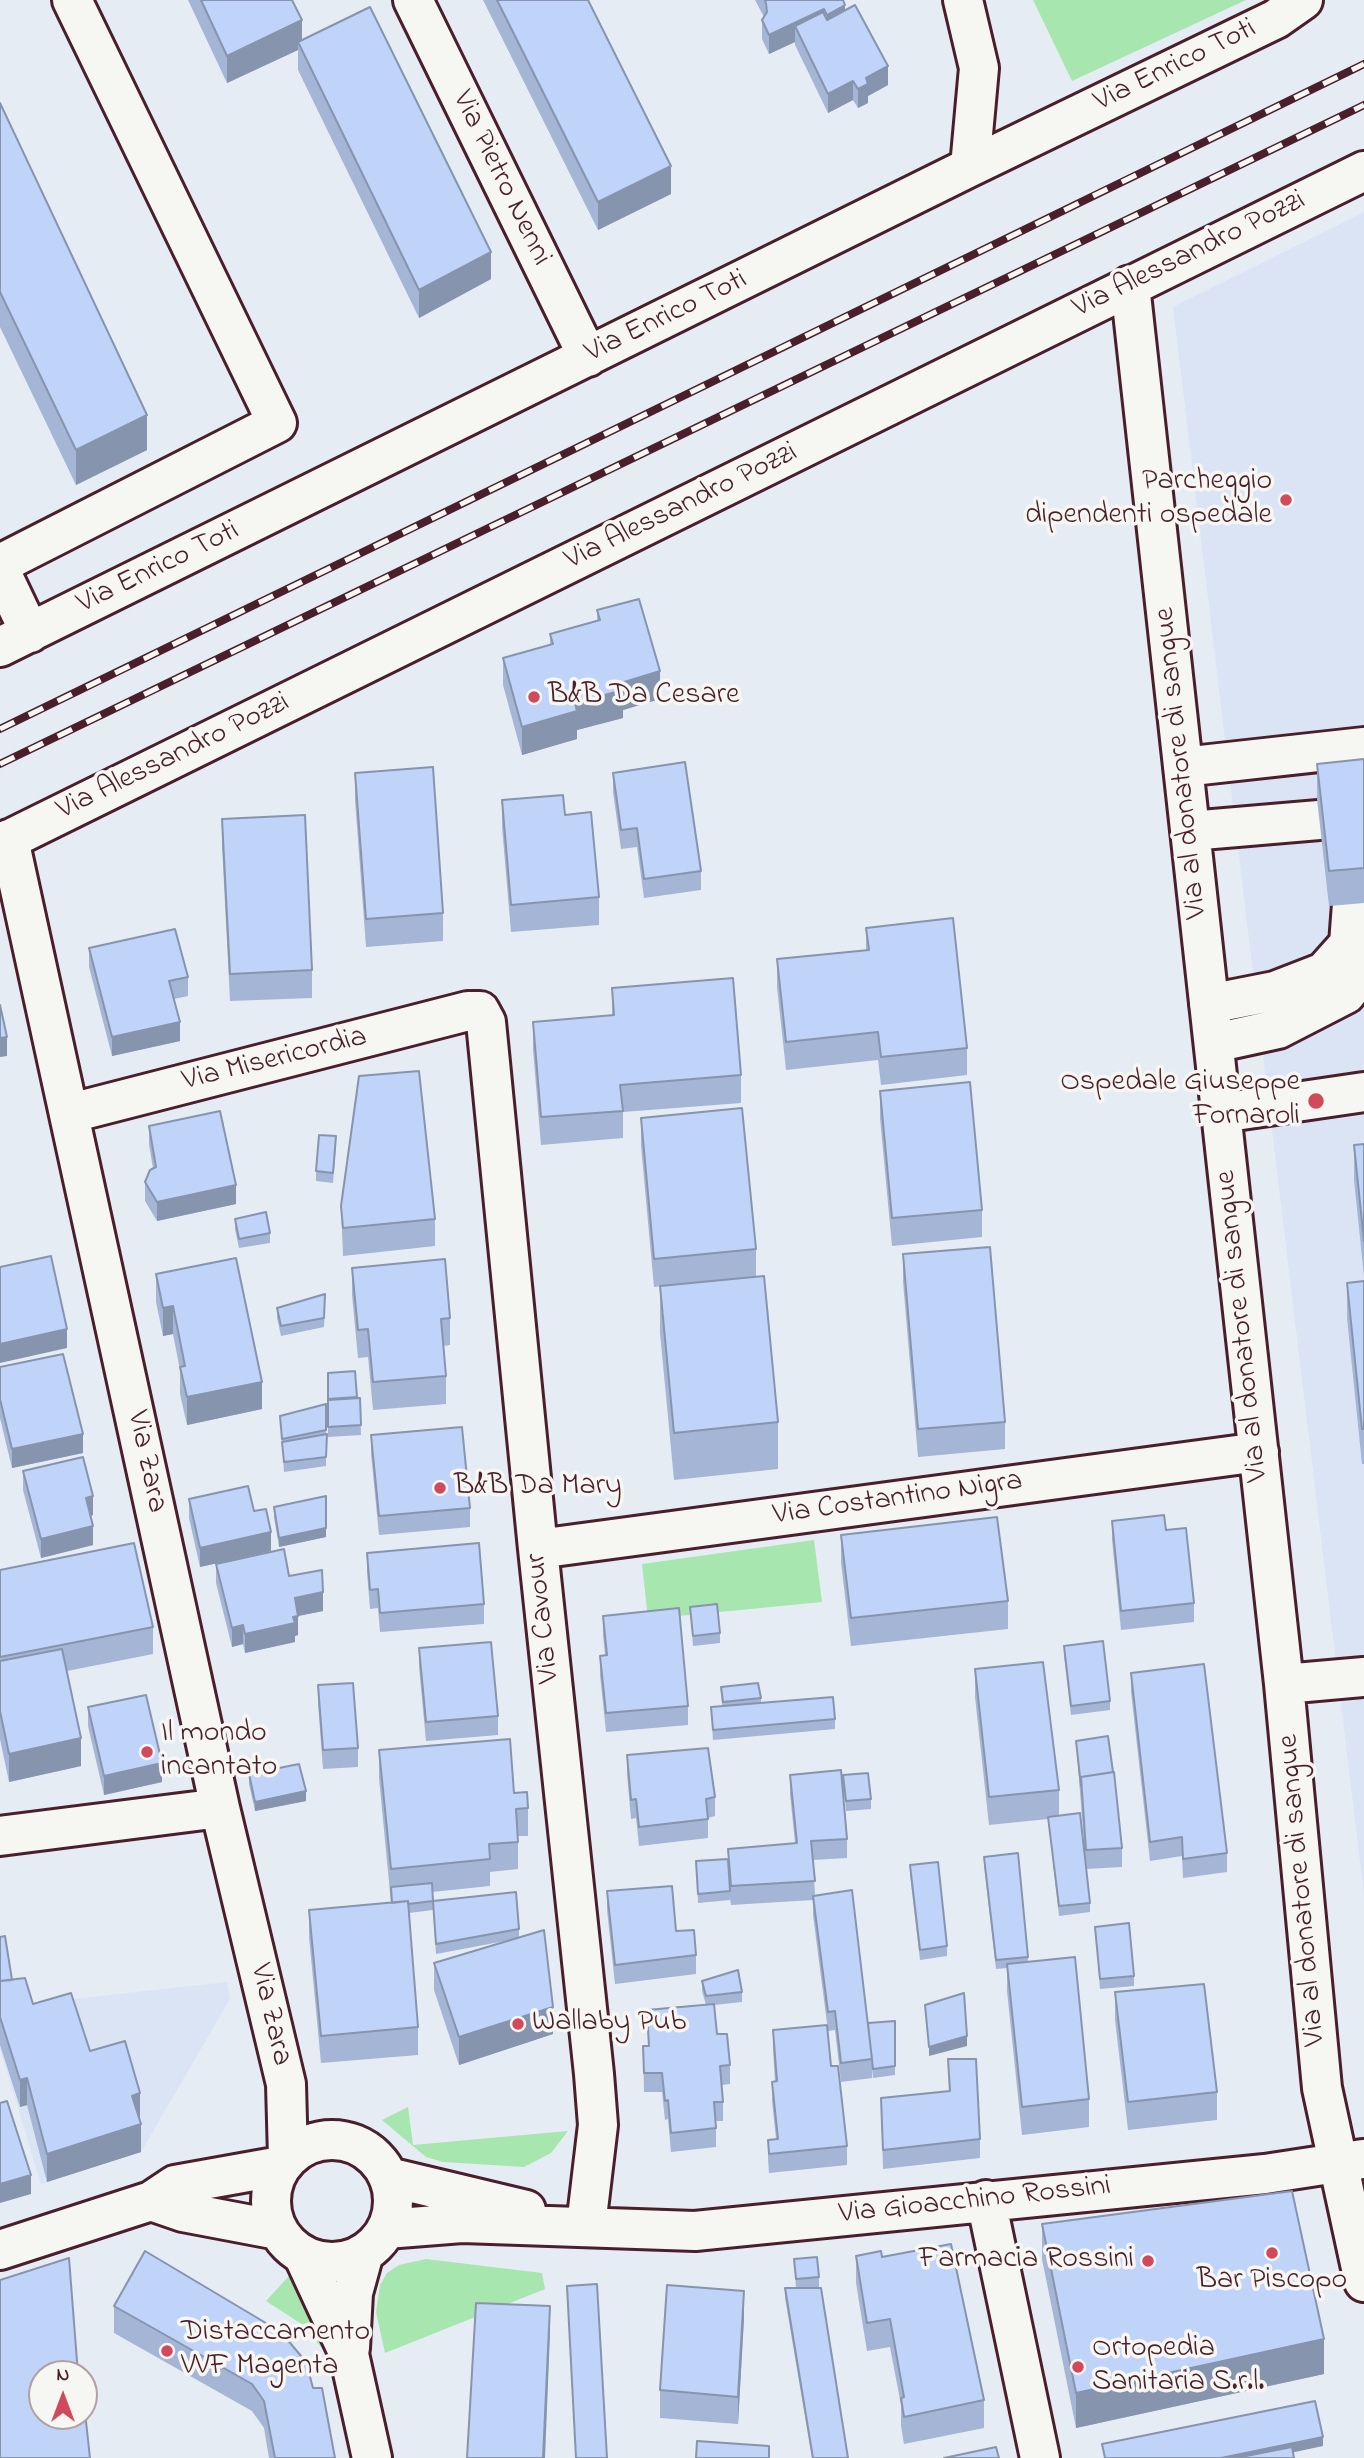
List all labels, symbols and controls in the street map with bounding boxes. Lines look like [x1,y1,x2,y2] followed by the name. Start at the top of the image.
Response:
[1089,12,1263,122] street label: Via Enrico Toti
[442,86,558,272] street label: Via Pietro Nenni
[1068,184,1312,328] street label: Via Alessandro Pozzi
[580,263,754,373] street label: Via Enrico Toti
[560,436,804,580] street label: Via Alessandro Pozzi
[1025,465,1272,536] place label: Parcheggio dipendenti ospedale
[1278,492,1294,508] marker: Parcheggio dipendenti ospedale
[72,514,246,624] street label: Via Enrico Toti
[1149,606,1217,920] street label: Via al donatore di sangue
[548,679,739,715] place label: B&B Da Cesare
[52,686,296,830] street label: Via Alessandro Pozzi
[526,689,542,705] marker: B&B Da Cesare
[179,1021,371,1101] street label: Via Misericordia
[1060,1066,1300,1136] place label: Ospedale Giuseppe Fornaroli
[1306,1091,1326,1111] marker: Ospedale Giuseppe Fornaroli
[1210,1169,1278,1483] street label: Via al donatore di sangue
[117,1408,173,1516] street label: Via Zara
[771,1465,1025,1535] street label: Via Costantino Nigra
[454,1470,622,1506] place label: B&B Da Mary
[432,1480,448,1496] marker: B&B Da Mary
[520,1551,570,1685] street label: Via Cavour
[161,1717,277,1788] place label: Il mondo incantato
[1272,1733,1336,2047] street label: Via al donatore di sangue
[139,1744,155,1760] marker: Il mondo incantato
[240,1961,298,2069] street label: Via Zara
[532,2006,686,2042] place label: Wallaby Pub
[510,2016,526,2032] marker: Wallaby Pub
[837,2170,1113,2234] street label: Via Gioacchino Rossini
[919,2243,1134,2279] place label: Farmacia Rossini
[1264,2245,1280,2261] marker: Bar Piscopo
[1140,2253,1156,2269] marker: Farmacia Rossini
[1197,2264,1347,2300] place label: Bar Piscopo
[181,2316,370,2386] place label: Distaccamento VVF Magenta
[1092,2332,1264,2402] place label: Ortopedia Sanitaria S.r.l.
[159,2343,175,2359] marker: Distaccamento VVF Magenta
[1070,2359,1086,2375] marker: Ortopedia Sanitaria S.r.l.
[28,2360,98,2430] north arrow
[57,2362,69,2389] text: N

